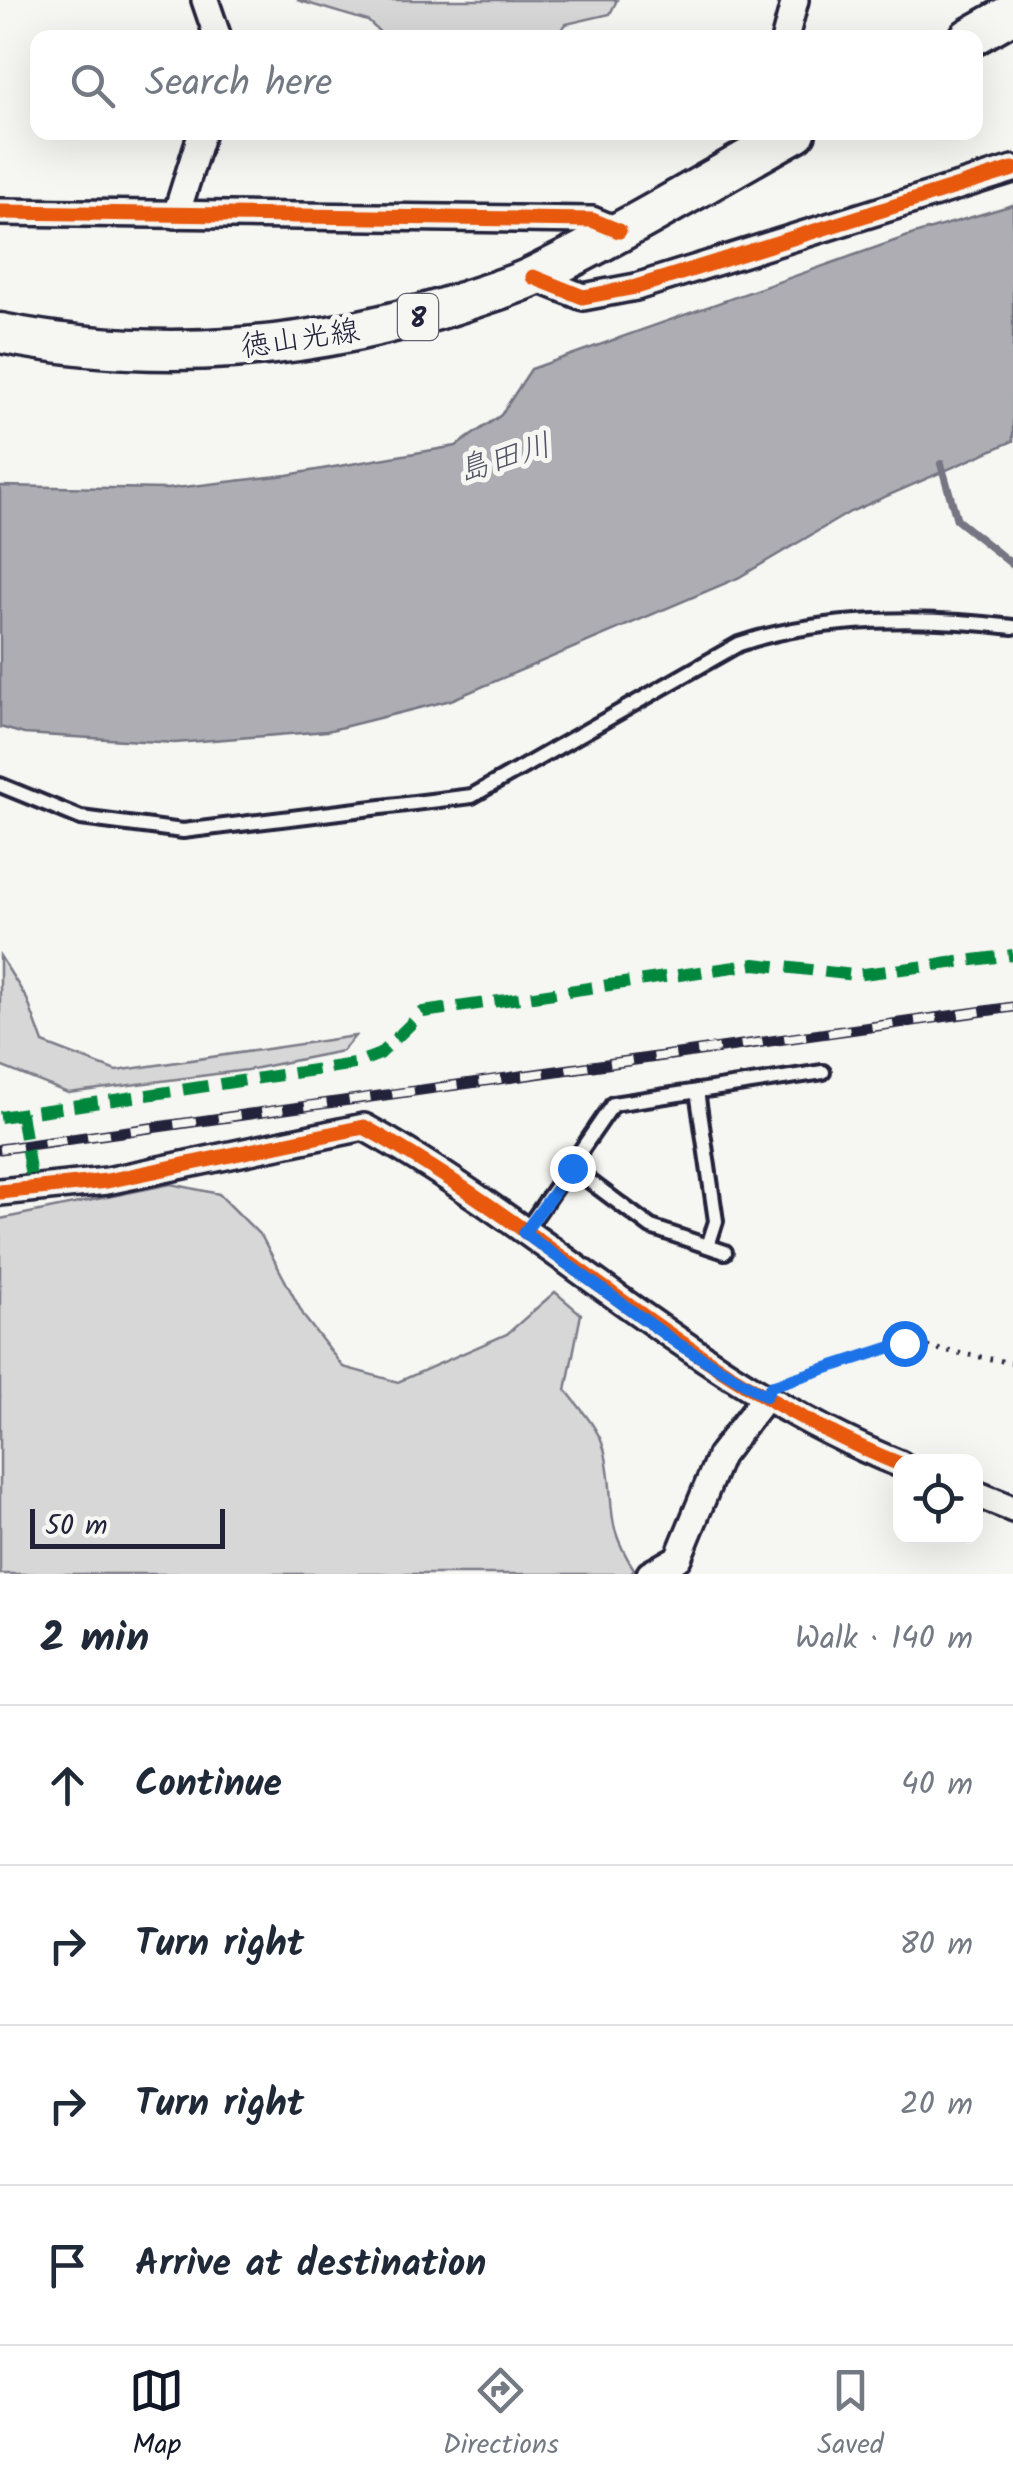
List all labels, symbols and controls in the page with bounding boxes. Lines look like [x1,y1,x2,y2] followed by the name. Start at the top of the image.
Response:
[30,30,983,140] search box
[145,55,332,115] text: Search here
[65,58,120,113] icon: search
[398,294,438,340] road number: 8
[238,308,363,372] street label: 徳山光線
[451,421,558,498] water label: 島田川
[550,1146,596,1192] route end
[882,1321,928,1367] route start
[893,1454,983,1544] map controls
[893,1454,983,1544] button: locate
[30,1504,225,1548] scale bar
[45,1504,108,1549] text: 50 m
[40,1606,149,1673] text: 2 min
[795,1614,973,1665] text: Walk · 140 m
[135,1755,282,1815] text: Continue
[40,1758,95,1813] icon: ahead
[901,1760,973,1811] text: 40 m
[135,1915,304,1975] text: Turn right
[40,1918,95,1973] icon: right
[899,1920,973,1971] text: 80 m
[135,2075,304,2135] text: Turn right
[40,2078,95,2133] icon: right
[900,2080,973,2131] text: 20 m
[135,2235,486,2295] text: Arrive at destination
[40,2238,95,2293] icon: arrive
[129,2363,184,2468] tab: Map
[443,2363,559,2468] tab: Directions
[817,2363,884,2468] tab: Saved

